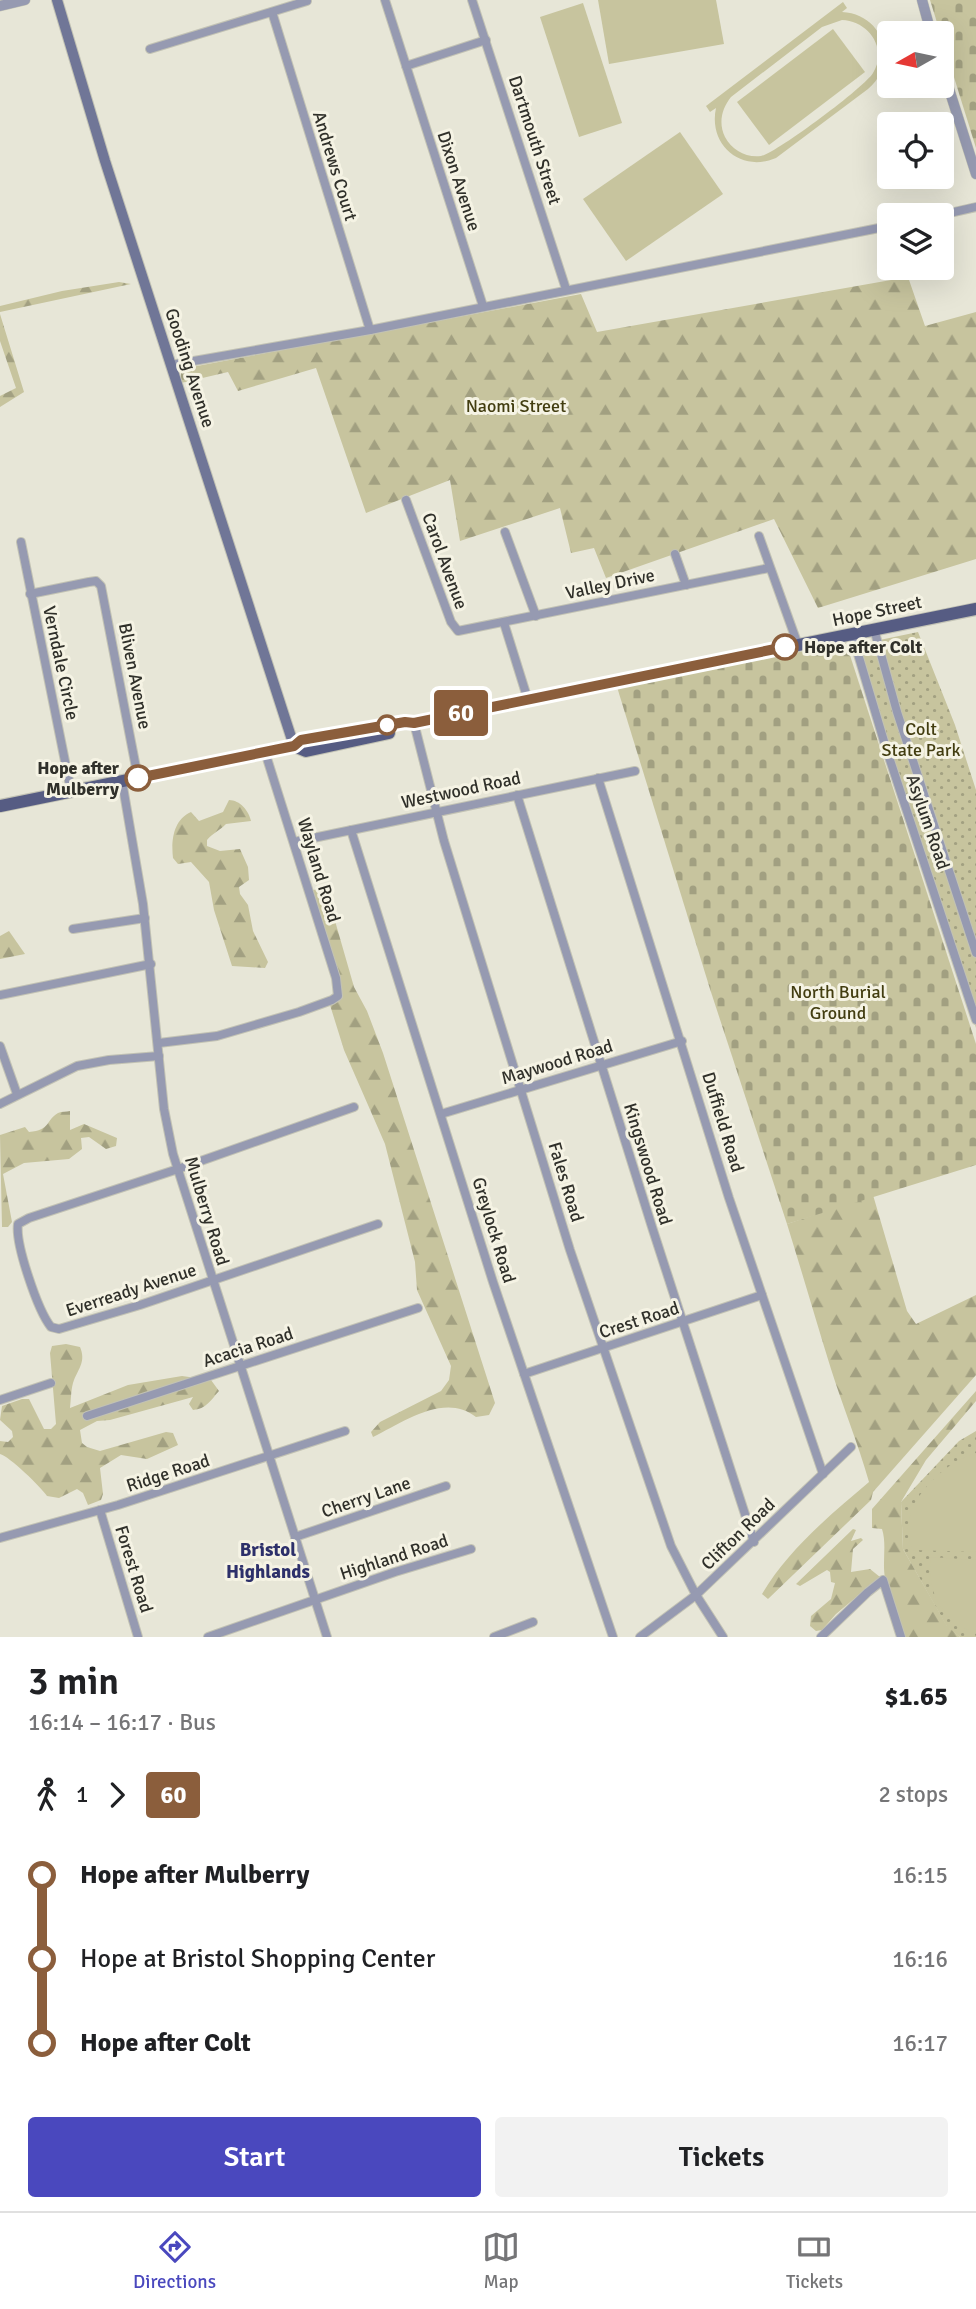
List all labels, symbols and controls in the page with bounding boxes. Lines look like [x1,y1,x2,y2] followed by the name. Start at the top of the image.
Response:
[877,21,954,98] north arrow
[877,21,954,280] map controls
[504,73,566,207] street label: Dartmouth Street
[308,108,362,224] street label: Andrews Court
[877,112,954,189] button: locate
[432,128,486,234] street label: Dixon Avenue
[877,203,954,280] button: layers
[160,306,220,430] street label: Gooding Avenue
[466,395,566,417] park label: Naomi Street
[417,510,473,612] street label: Carol Avenue
[564,564,656,604] street label: Valley Drive
[830,591,924,631] street label: Hope Street
[38,604,84,722] street label: Verndale Circle
[114,621,156,731] street label: Bliven Avenue
[772,634,798,660] marker: Hope after Colt
[804,636,922,658] place label: Hope after Colt
[430,690,492,736] line badge: 60
[448,698,474,728] text: 60
[377,715,397,735] unlabelled marker
[882,718,960,761] park label: Colt State Park
[37,757,120,800] place label: Hope after Mulberry
[125,765,151,791] marker: Hope after Mulberry
[399,767,523,813] street label: Westwood Road
[901,772,955,872] street label: Asylum Road
[293,815,345,925] street label: Wayland Road
[790,981,886,1024] park label: North Burial Ground
[499,1035,615,1089] street label: Maywood Road
[697,1069,749,1175] street label: Duffield Road
[619,1100,677,1228] street label: Kingswood Road
[543,1139,589,1225] street label: Fales Road
[180,1154,234,1268] street label: Mulberry Road
[467,1174,521,1286] street label: Greylock Road
[63,1259,199,1321] street label: Everready Avenue
[596,1297,682,1343] street label: Crest Road
[200,1322,296,1372] street label: Acacia Road
[124,1449,212,1497] street label: Ridge Road
[318,1471,414,1523] street label: Cherry Lane
[697,1493,779,1575] street label: Clifton Road
[110,1523,158,1615] street label: Forest Road
[337,1529,451,1585] street label: Highland Road
[226,1538,310,1584] district label: Bristol Highlands
[28,1658,119,1705] text: 3 min
[884,1681,948,1713] text: $1.65
[28,1708,216,1737] text: 16:14 – 16:17 · Bus
[28,1776,66,1814] icon: walk
[98,1776,136,1814] icon: forward
[76,1780,88,1809] text: 1
[160,1780,186,1810] text: 60
[878,1780,948,1809] text: 2 stops
[80,1859,309,1891] text: Hope after Mulberry
[892,1861,948,1890] text: 16:15
[80,1943,435,1975] text: Hope at Bristol Shopping Center
[892,1945,948,1974] text: 16:16
[80,2027,251,2059] text: Hope after Colt
[892,2029,948,2058] text: 16:17
[28,2117,481,2197] button: Start
[495,2117,948,2197] button: Tickets
[133,2228,216,2294] tab: Directions
[482,2228,520,2294] tab: Map
[786,2228,843,2294] tab: Tickets

